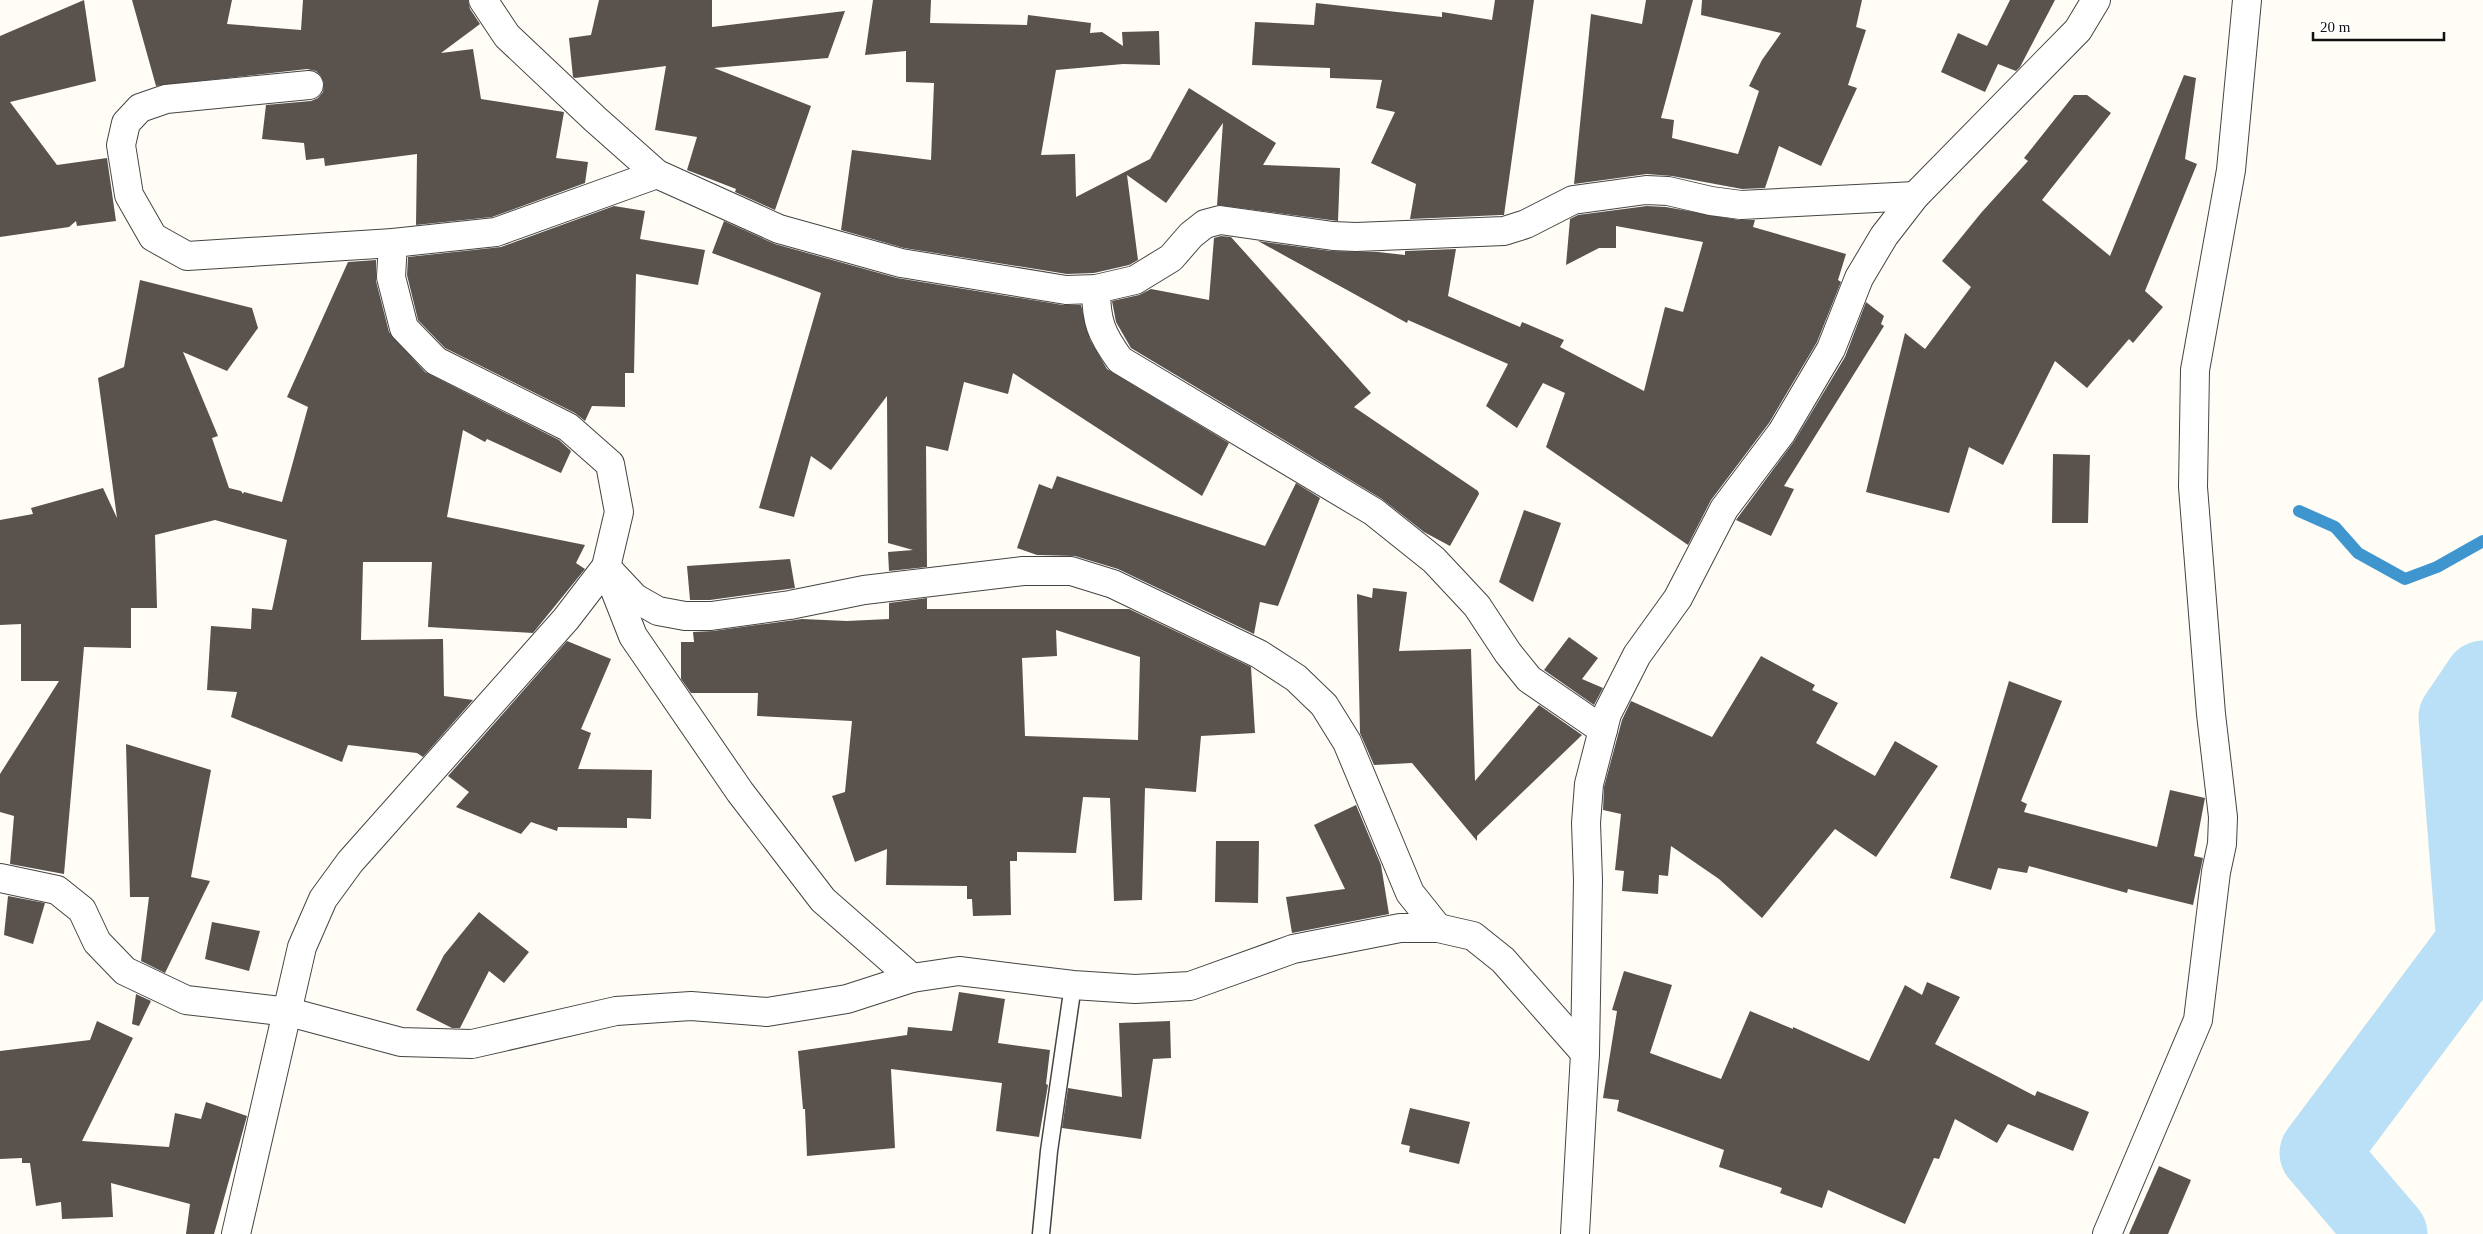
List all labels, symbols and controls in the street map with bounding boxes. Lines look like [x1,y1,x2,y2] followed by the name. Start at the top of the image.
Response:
[2313,10,2444,42] scale bar
[2320,19,2351,35] text: 20 m

